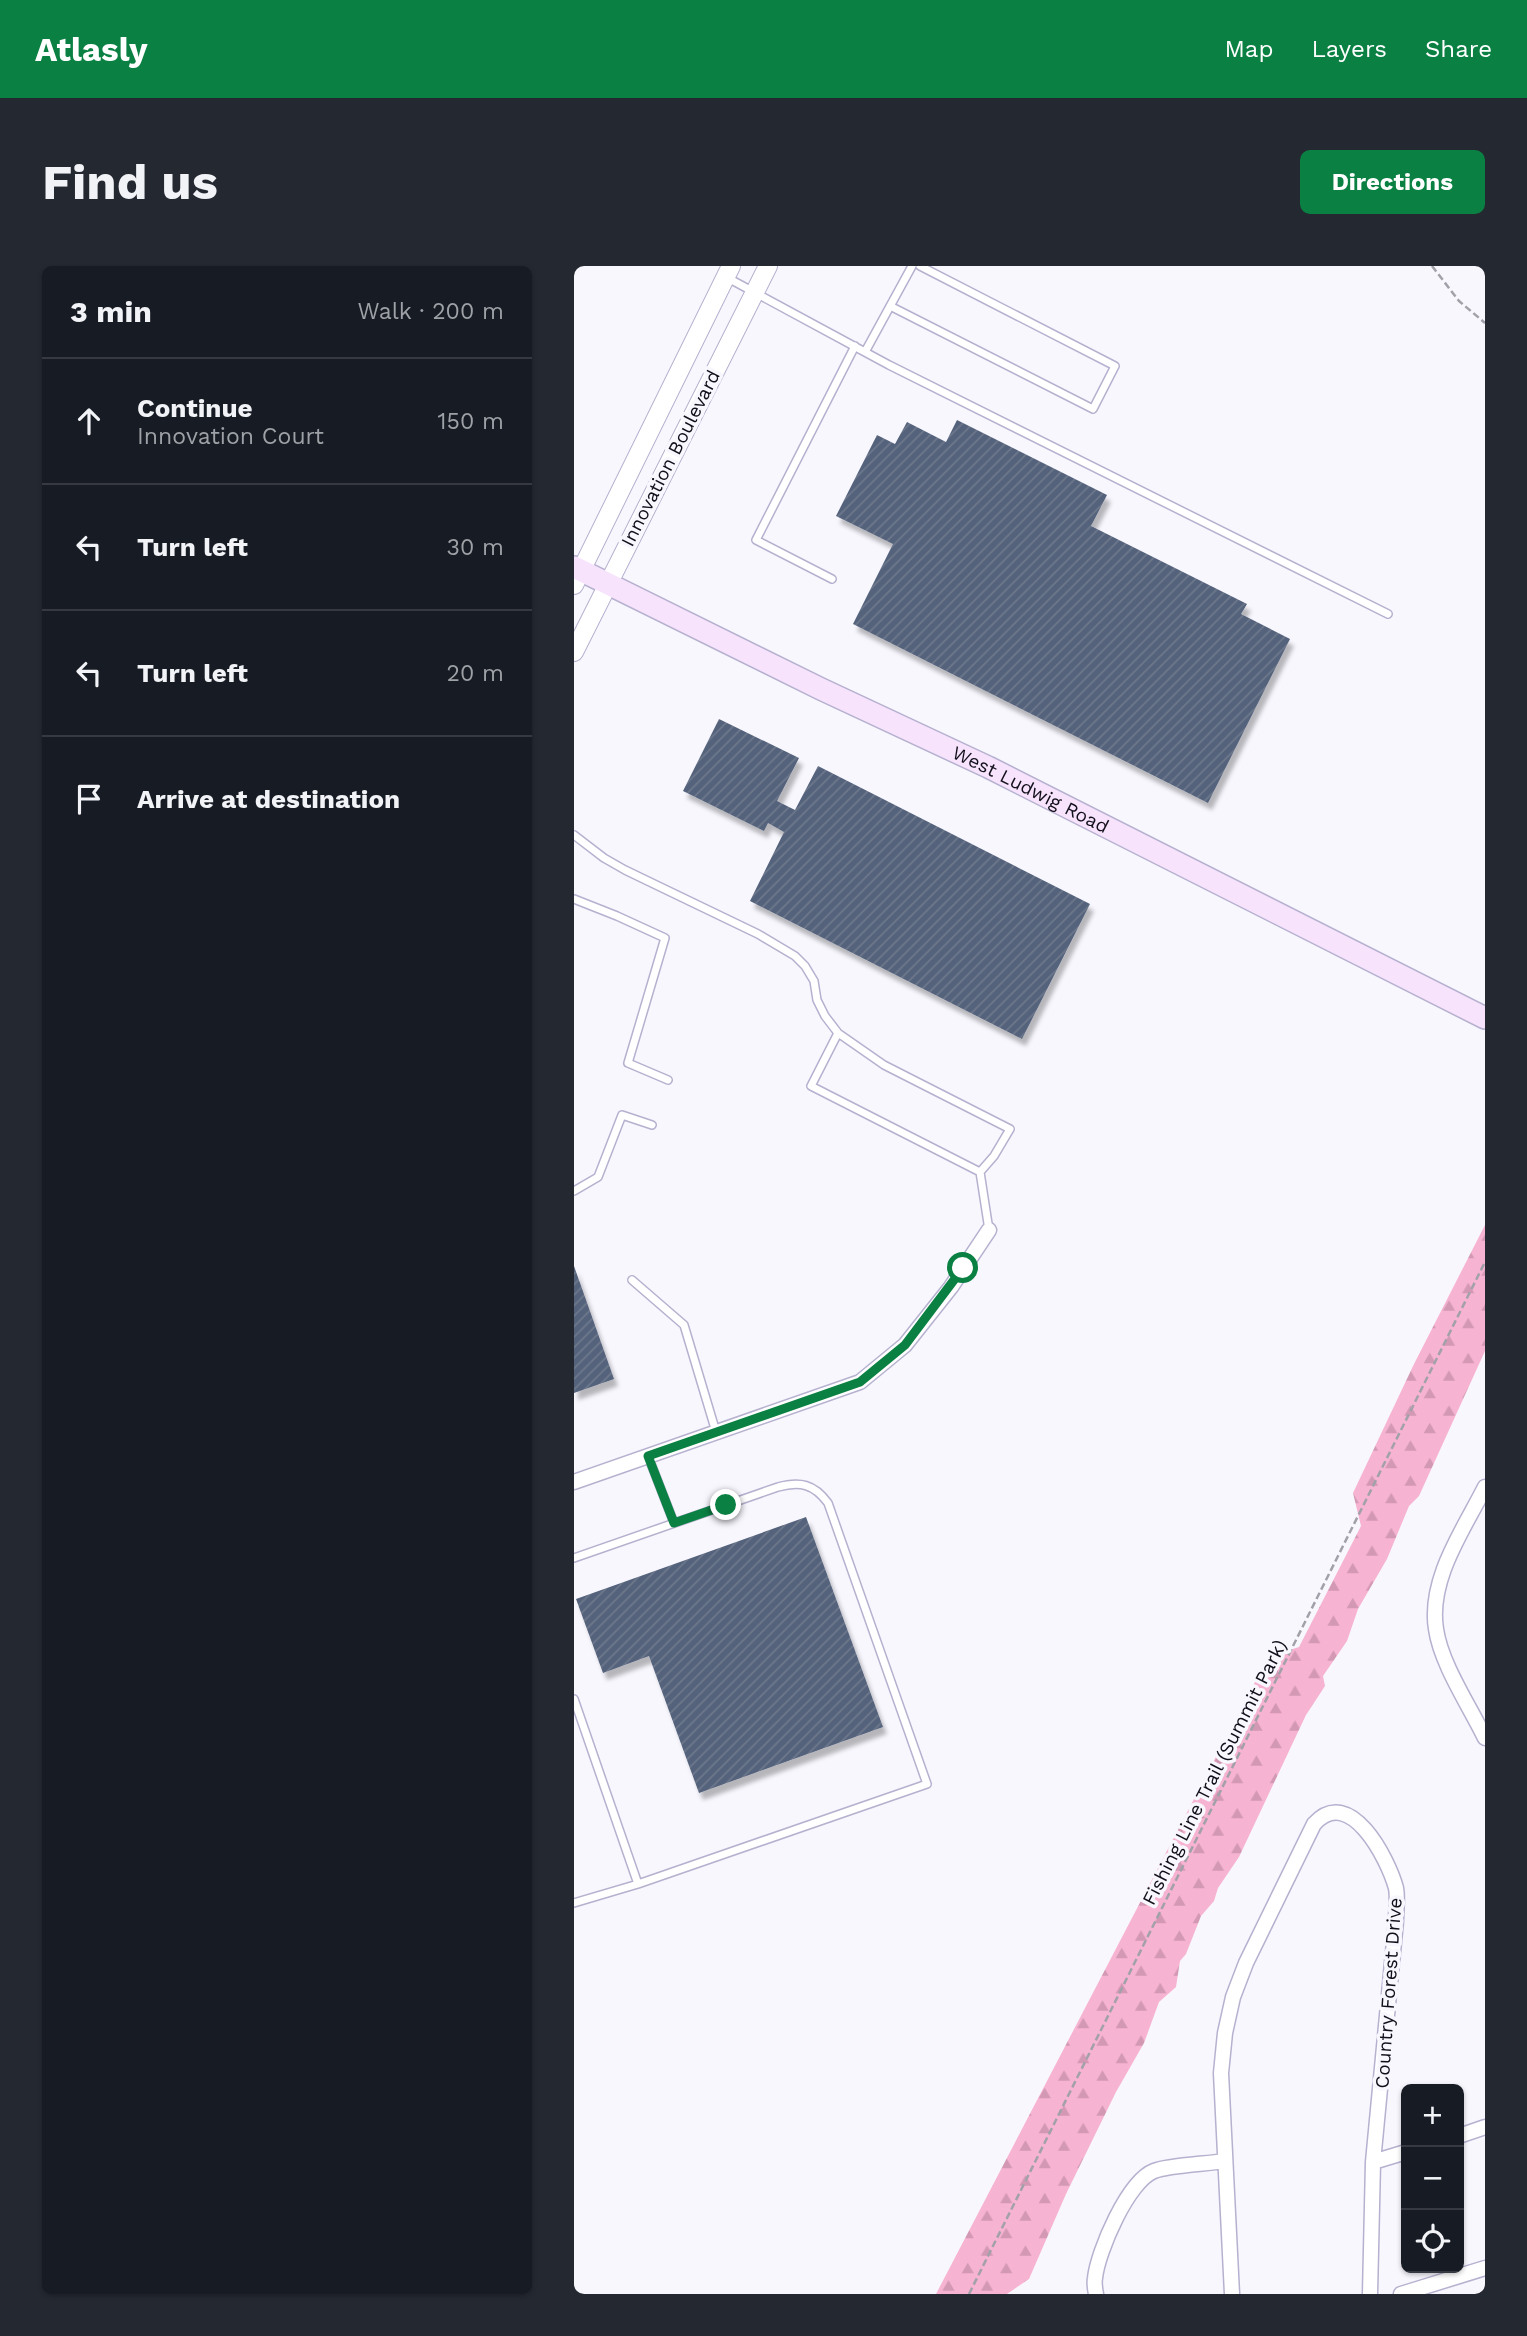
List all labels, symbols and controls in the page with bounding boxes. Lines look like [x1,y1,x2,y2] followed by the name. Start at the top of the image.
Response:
[35,30,147,69] text: Atlasly
[1225,35,1273,63] text: Map
[1311,35,1387,63] text: Layers
[1425,35,1492,63] text: Share
[1300,150,1485,214] button: Directions
[42,153,218,211] text: Find us
[70,294,152,329] text: 3 min
[358,298,504,325] text: Walk · 200 m
[616,366,725,550] street label: Innovation Boulevard
[137,393,253,423] text: Continue
[70,402,108,440] icon: ahead
[438,408,504,435] text: 150 m
[137,423,324,450] text: Innovation Court
[70,528,108,566] icon: left
[137,532,248,562] text: Turn left
[447,534,504,561] text: 30 m
[70,654,108,692] icon: left
[137,658,248,688] text: Turn left
[447,660,504,687] text: 20 m
[949,741,1113,838] street label: West Ludwig Road
[70,780,108,818] icon: arrive
[137,784,400,814] text: Arrive at destination
[947,1252,978,1283] route start
[710,1489,741,1520] route end
[1137,1636,1292,1909] street label: Fishing Line Trail (Summit Park)
[1370,1897,1407,2089] street label: Country Forest Drive
[1401,2084,1464,2273] map controls
[1401,2084,1464,2147] button: +
[1401,2147,1464,2210] button: −
[1401,2210,1464,2273] button: locate

